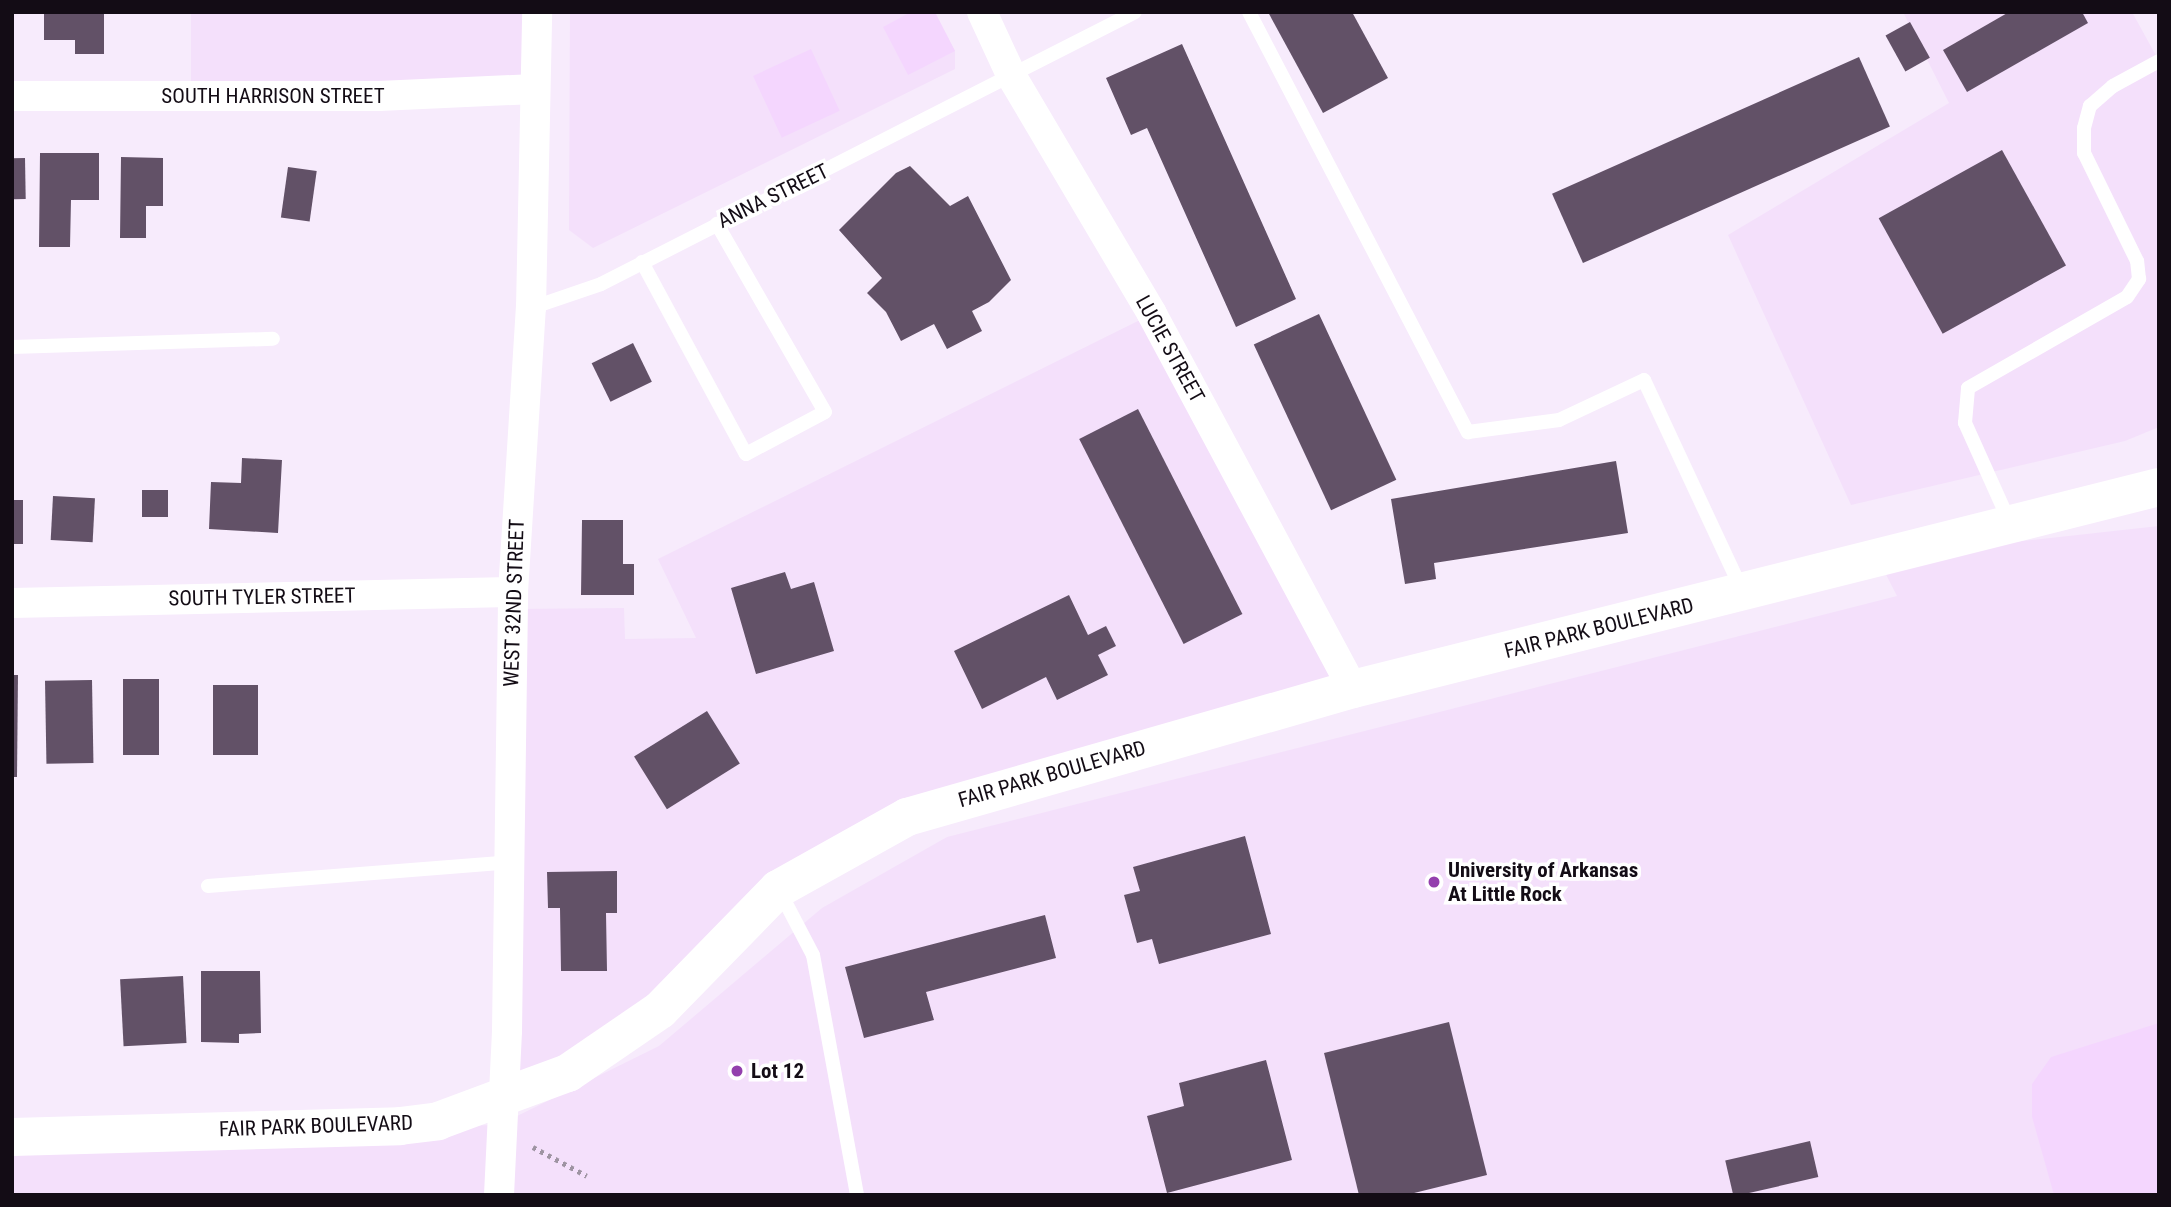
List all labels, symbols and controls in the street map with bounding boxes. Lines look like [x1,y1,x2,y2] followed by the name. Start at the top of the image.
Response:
[161,83,385,109] street label: SOUTH HARRISON STREET
[713,158,833,234] street label: ANNA STREET
[1130,291,1210,407] street label: LUCIE STREET
[498,518,530,688] street label: WEST 32ND STREET
[168,583,356,611] street label: SOUTH TYLER STREET
[1502,592,1696,664] street label: FAIR PARK BOULEVARD
[955,735,1149,813] street label: FAIR PARK BOULEVARD
[1448,857,1638,907] place label: University of Arkansas At Little Rock
[1426,874,1442,890] marker: University of Arkansas At Little Rock
[751,1058,804,1084] place label: Lot 12
[729,1063,745,1079] marker: Lot 12
[219,1110,413,1142] street label: FAIR PARK BOULEVARD

